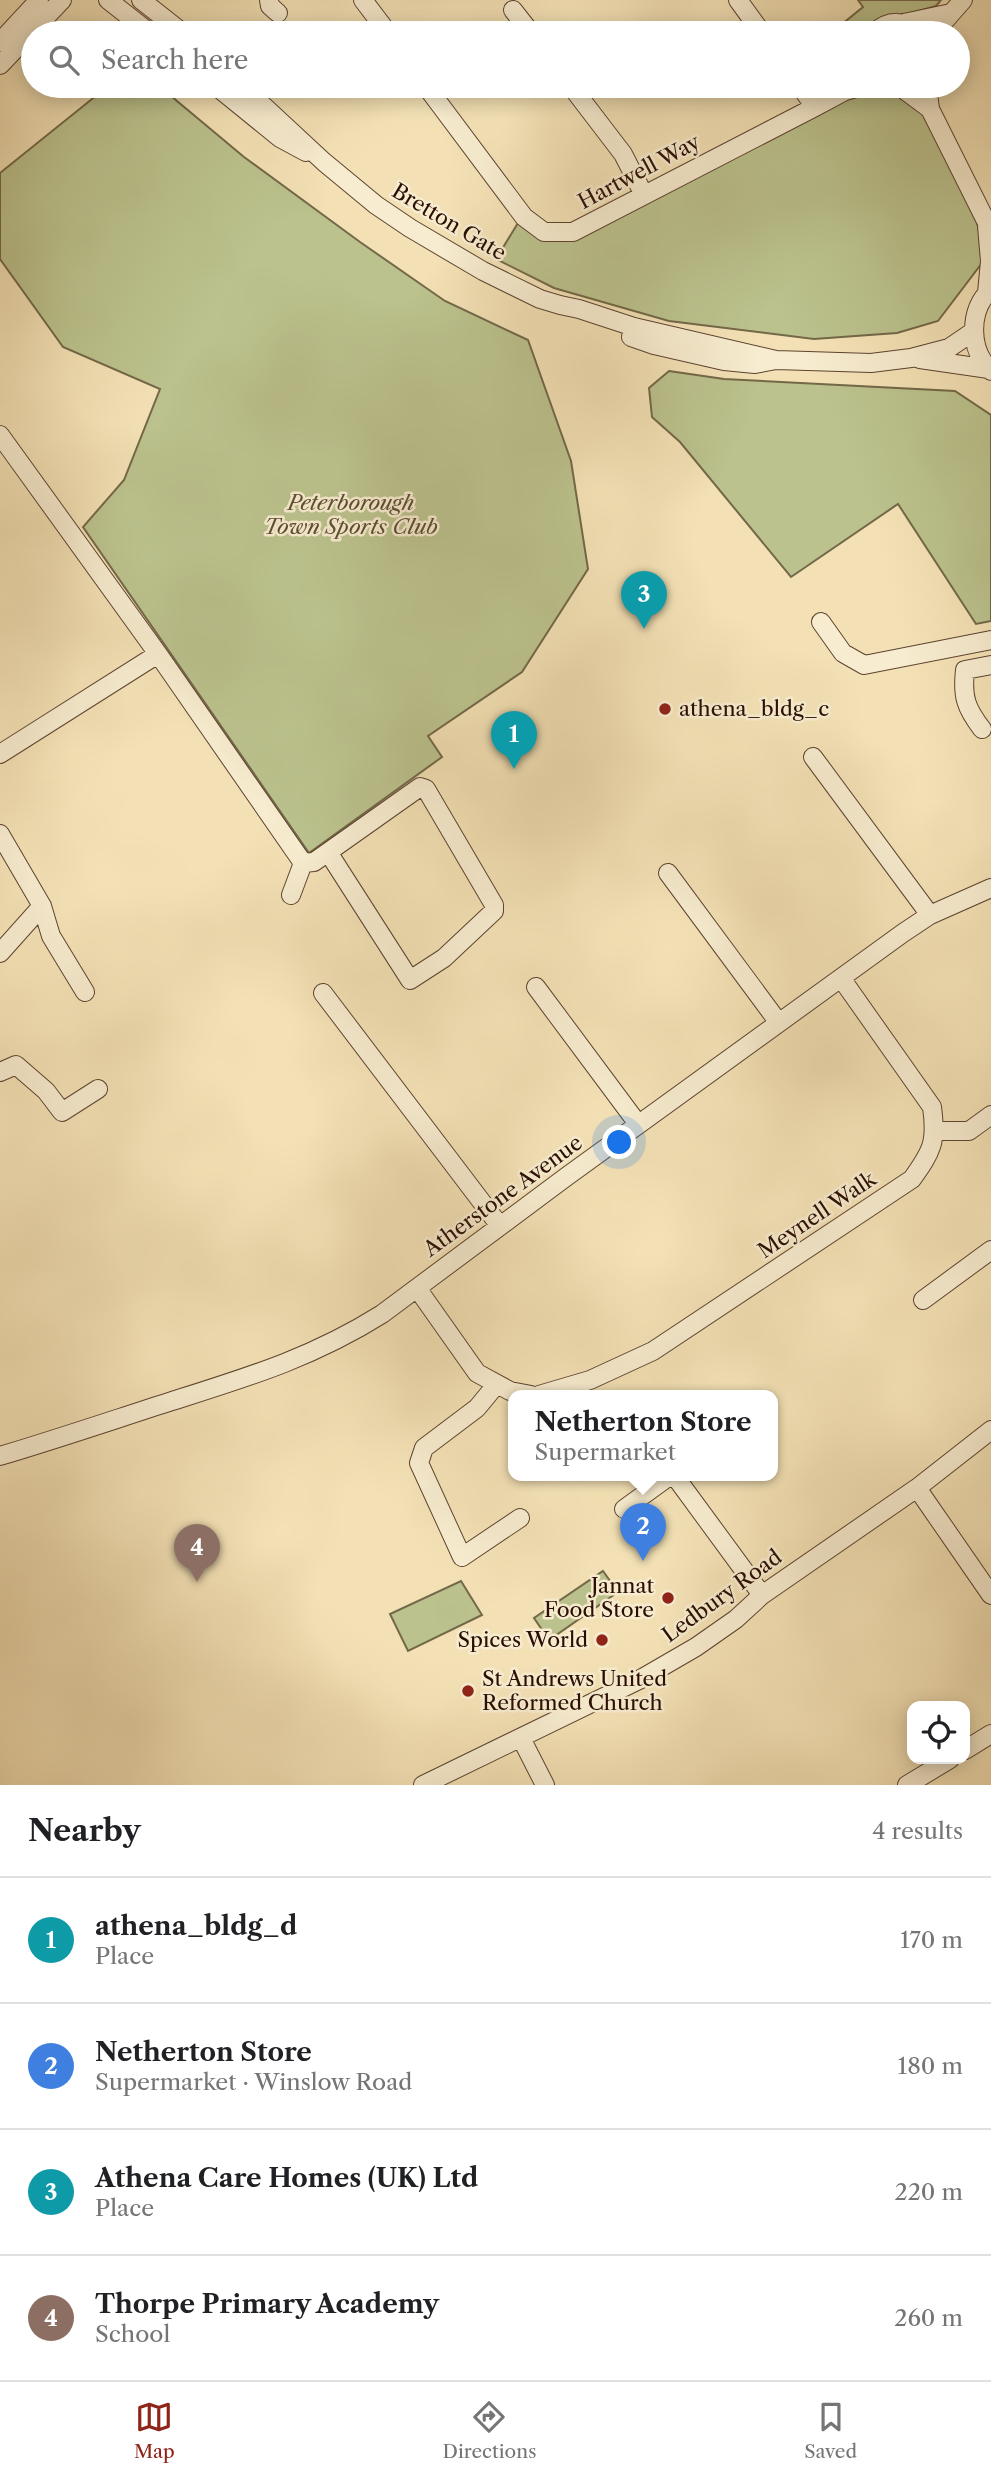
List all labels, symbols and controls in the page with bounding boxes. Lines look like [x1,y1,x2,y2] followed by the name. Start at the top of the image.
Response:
[21,21,970,98] search box
[45,41,83,79] icon: search
[101,44,248,76] text: Search here
[574,129,704,214] street label: Hartwell Way
[388,178,511,265] street label: Bretton Gate
[264,490,438,539] park label: Peterborough Town Sports Club
[621,571,667,629] pin: 3
[679,696,829,721] place label: athena_bldg_c
[657,701,673,717] marker: athena_bldg_c
[491,711,537,769] pin: 1
[602,1125,636,1159] your location
[418,1130,587,1262] street label: Atherstone Avenue
[753,1166,881,1263] street label: Meynell Walk
[508,1390,778,1481] popup
[535,1406,751,1438] text: Netherton Store
[535,1438,676,1466] text: Supermarket
[620,1503,666,1561] pin: 2
[174,1524,220,1582] pin: 4
[657,1544,786,1647] street label: Ledbury Road
[544,1573,655,1622] place label: Jannat Food Store
[660,1590,676,1606] marker: Jannat Food Store
[457,1627,588,1652] place label: Spices World
[594,1632,610,1648] marker: Spices World
[482,1666,667,1715] place label: St Andrews United Reformed Church
[460,1683,476,1699] marker: St Andrews United Reformed Church
[907,1701,970,1764] map controls
[907,1701,970,1764] button: locate
[28,1812,141,1849] text: Nearby
[872,1817,963,1845] text: 4 results
[95,1910,297,1942] text: athena_bldg_d
[46,1926,56,1954] text: 1
[900,1926,963,1954] text: 170 m
[95,1942,154,1970] text: Place
[95,2036,312,2068] text: Netherton Store
[44,2052,58,2080] text: 2
[898,2052,963,2080] text: 180 m
[95,2068,412,2096] text: Supermarket · Winslow Road
[95,2162,478,2194] text: Athena Care Homes (UK) Ltd
[45,2178,58,2206] text: 3
[894,2178,963,2206] text: 220 m
[95,2194,154,2222] text: Place
[95,2288,439,2320] text: Thorpe Primary Academy
[44,2304,58,2332] text: 4
[894,2304,963,2332] text: 260 m
[95,2320,170,2348] text: School
[134,2398,175,2463] tab: Map
[443,2398,536,2463] tab: Directions
[804,2398,857,2463] tab: Saved

